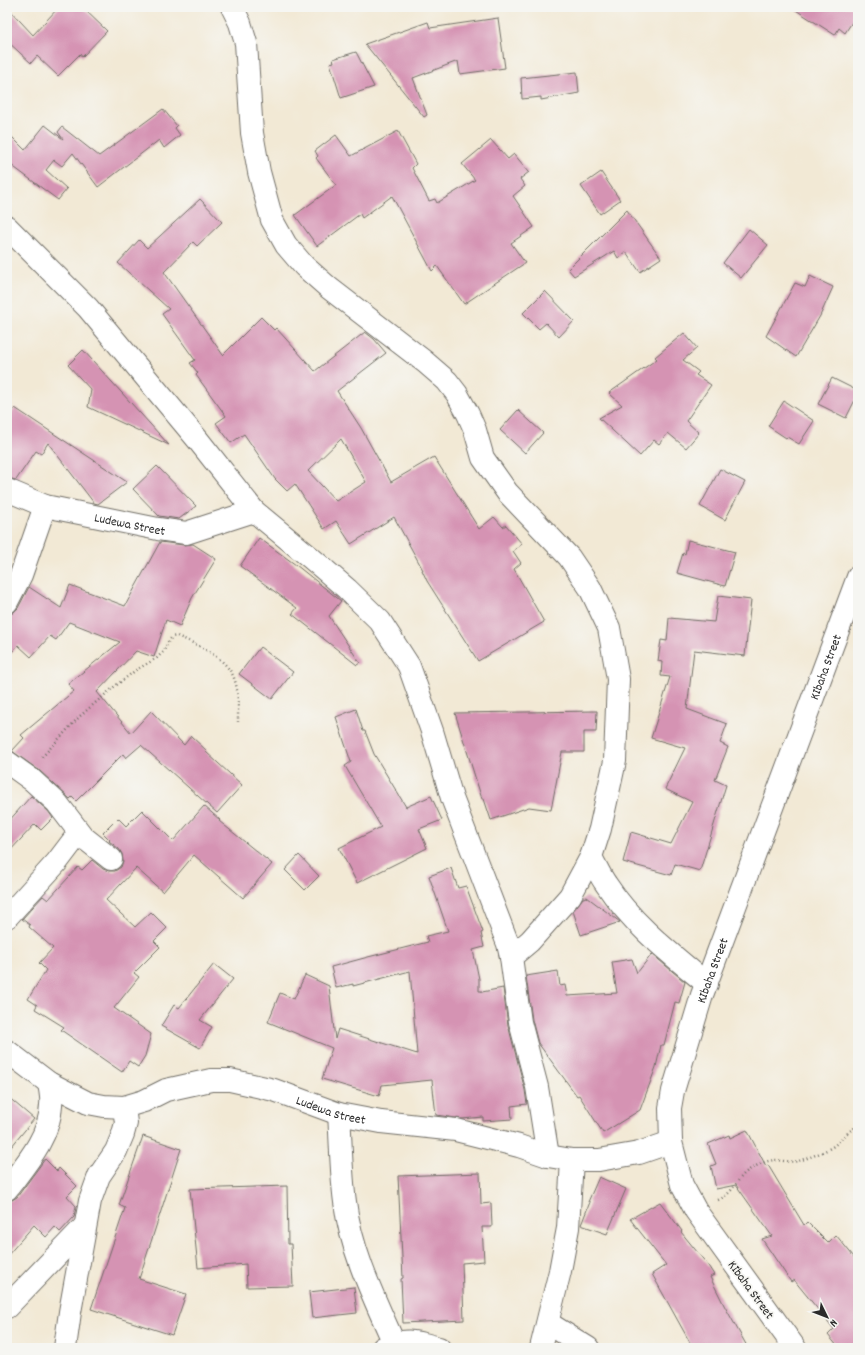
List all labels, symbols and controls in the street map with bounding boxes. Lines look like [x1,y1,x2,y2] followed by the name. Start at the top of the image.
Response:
[92,509,167,542] street label: Ludewa Street
[806,632,848,703] street label: KIbaha Street
[693,935,735,1006] street label: KIbaha Street
[293,1092,367,1131] street label: Ludewa Street
[722,1257,778,1324] street label: KIbaha Street
[807,1297,847,1337] north arrow
[825,1315,841,1330] text: N

